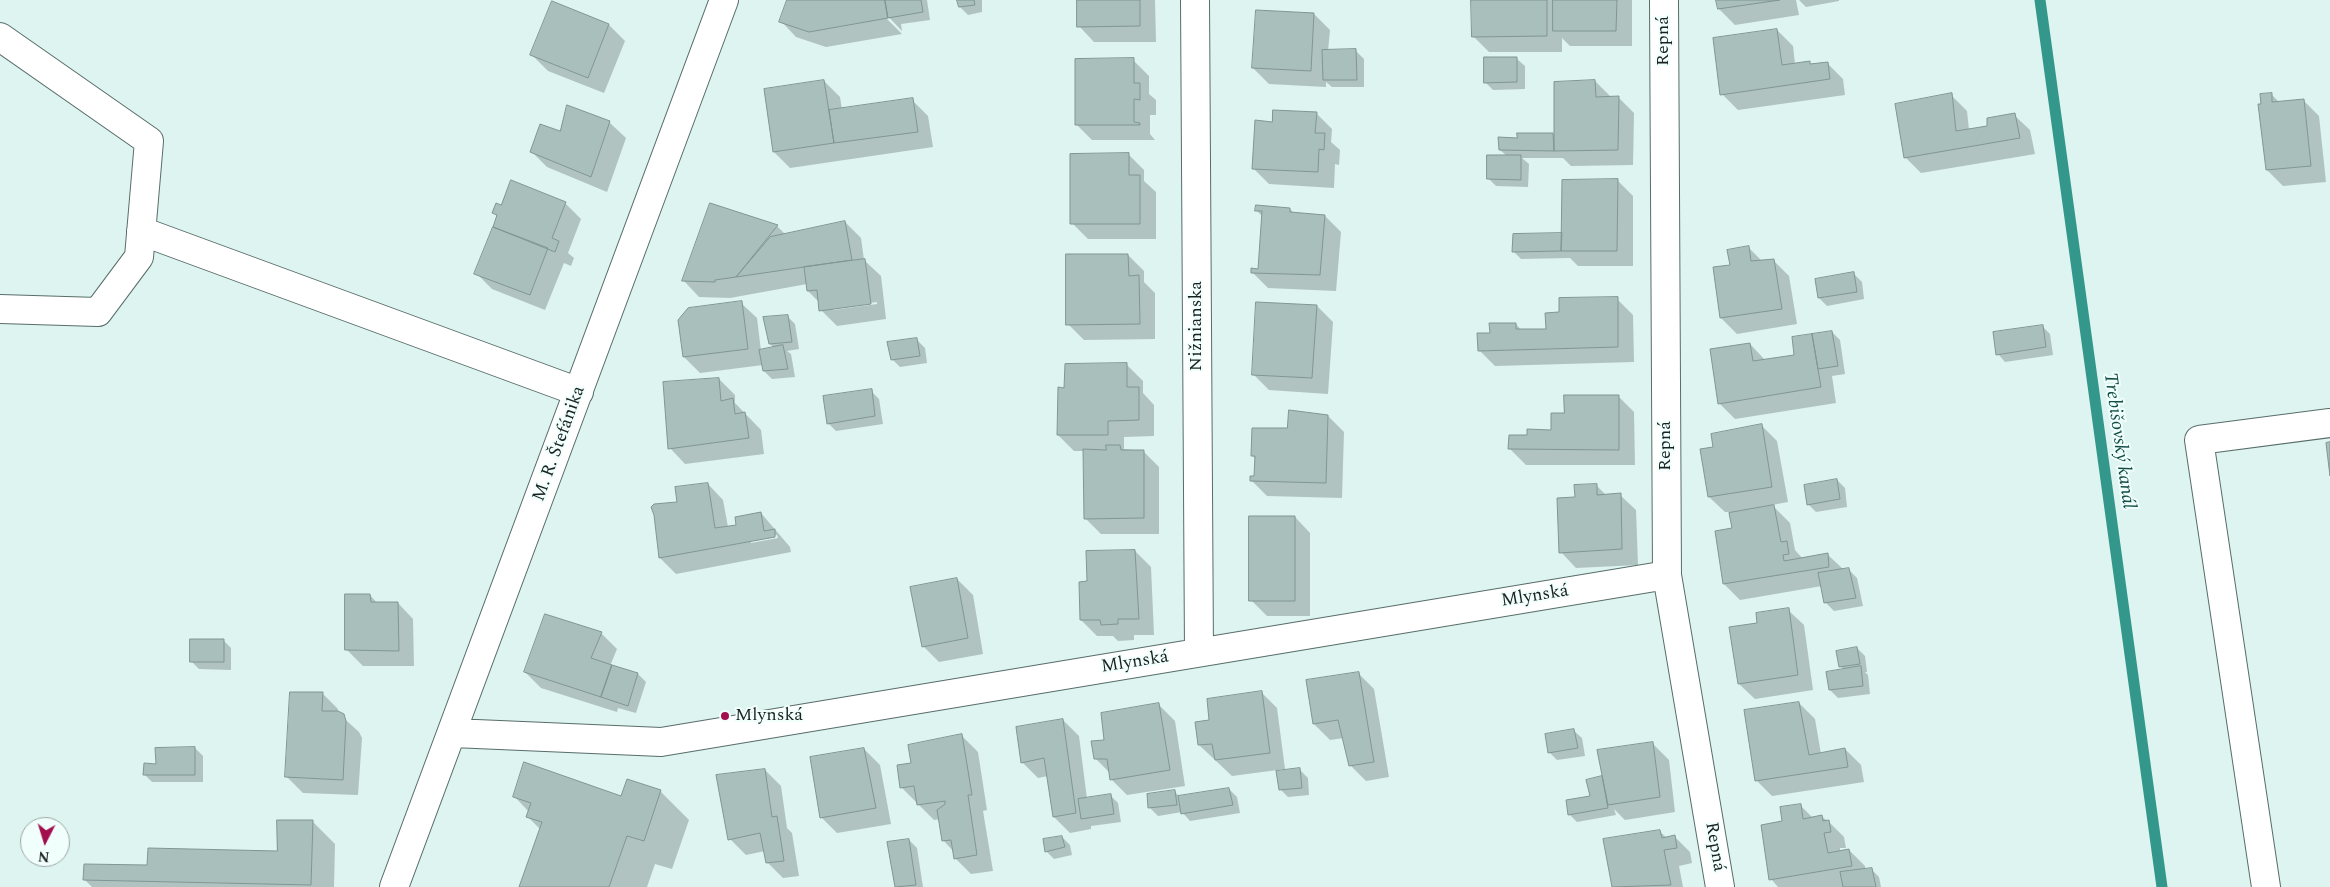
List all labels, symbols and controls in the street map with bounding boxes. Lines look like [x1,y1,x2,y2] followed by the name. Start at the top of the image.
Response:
[1653,16,1675,66] street label: Repná
[1186,281,1208,371] street label: Nižnianska
[2097,372,2139,510] water label: Trebišovský kanál
[529,383,591,505] street label: M. R. Štefánika
[1655,421,1677,471] street label: Repná
[1500,581,1570,613] street label: Mlynská
[1100,647,1170,679] street label: Mlynská
[735,705,803,727] place label: Mlynská
[719,710,731,722] marker: Mlynská
[20,817,70,867] north arrow
[1699,821,1729,873] street label: Repná
[37,845,50,867] text: N

